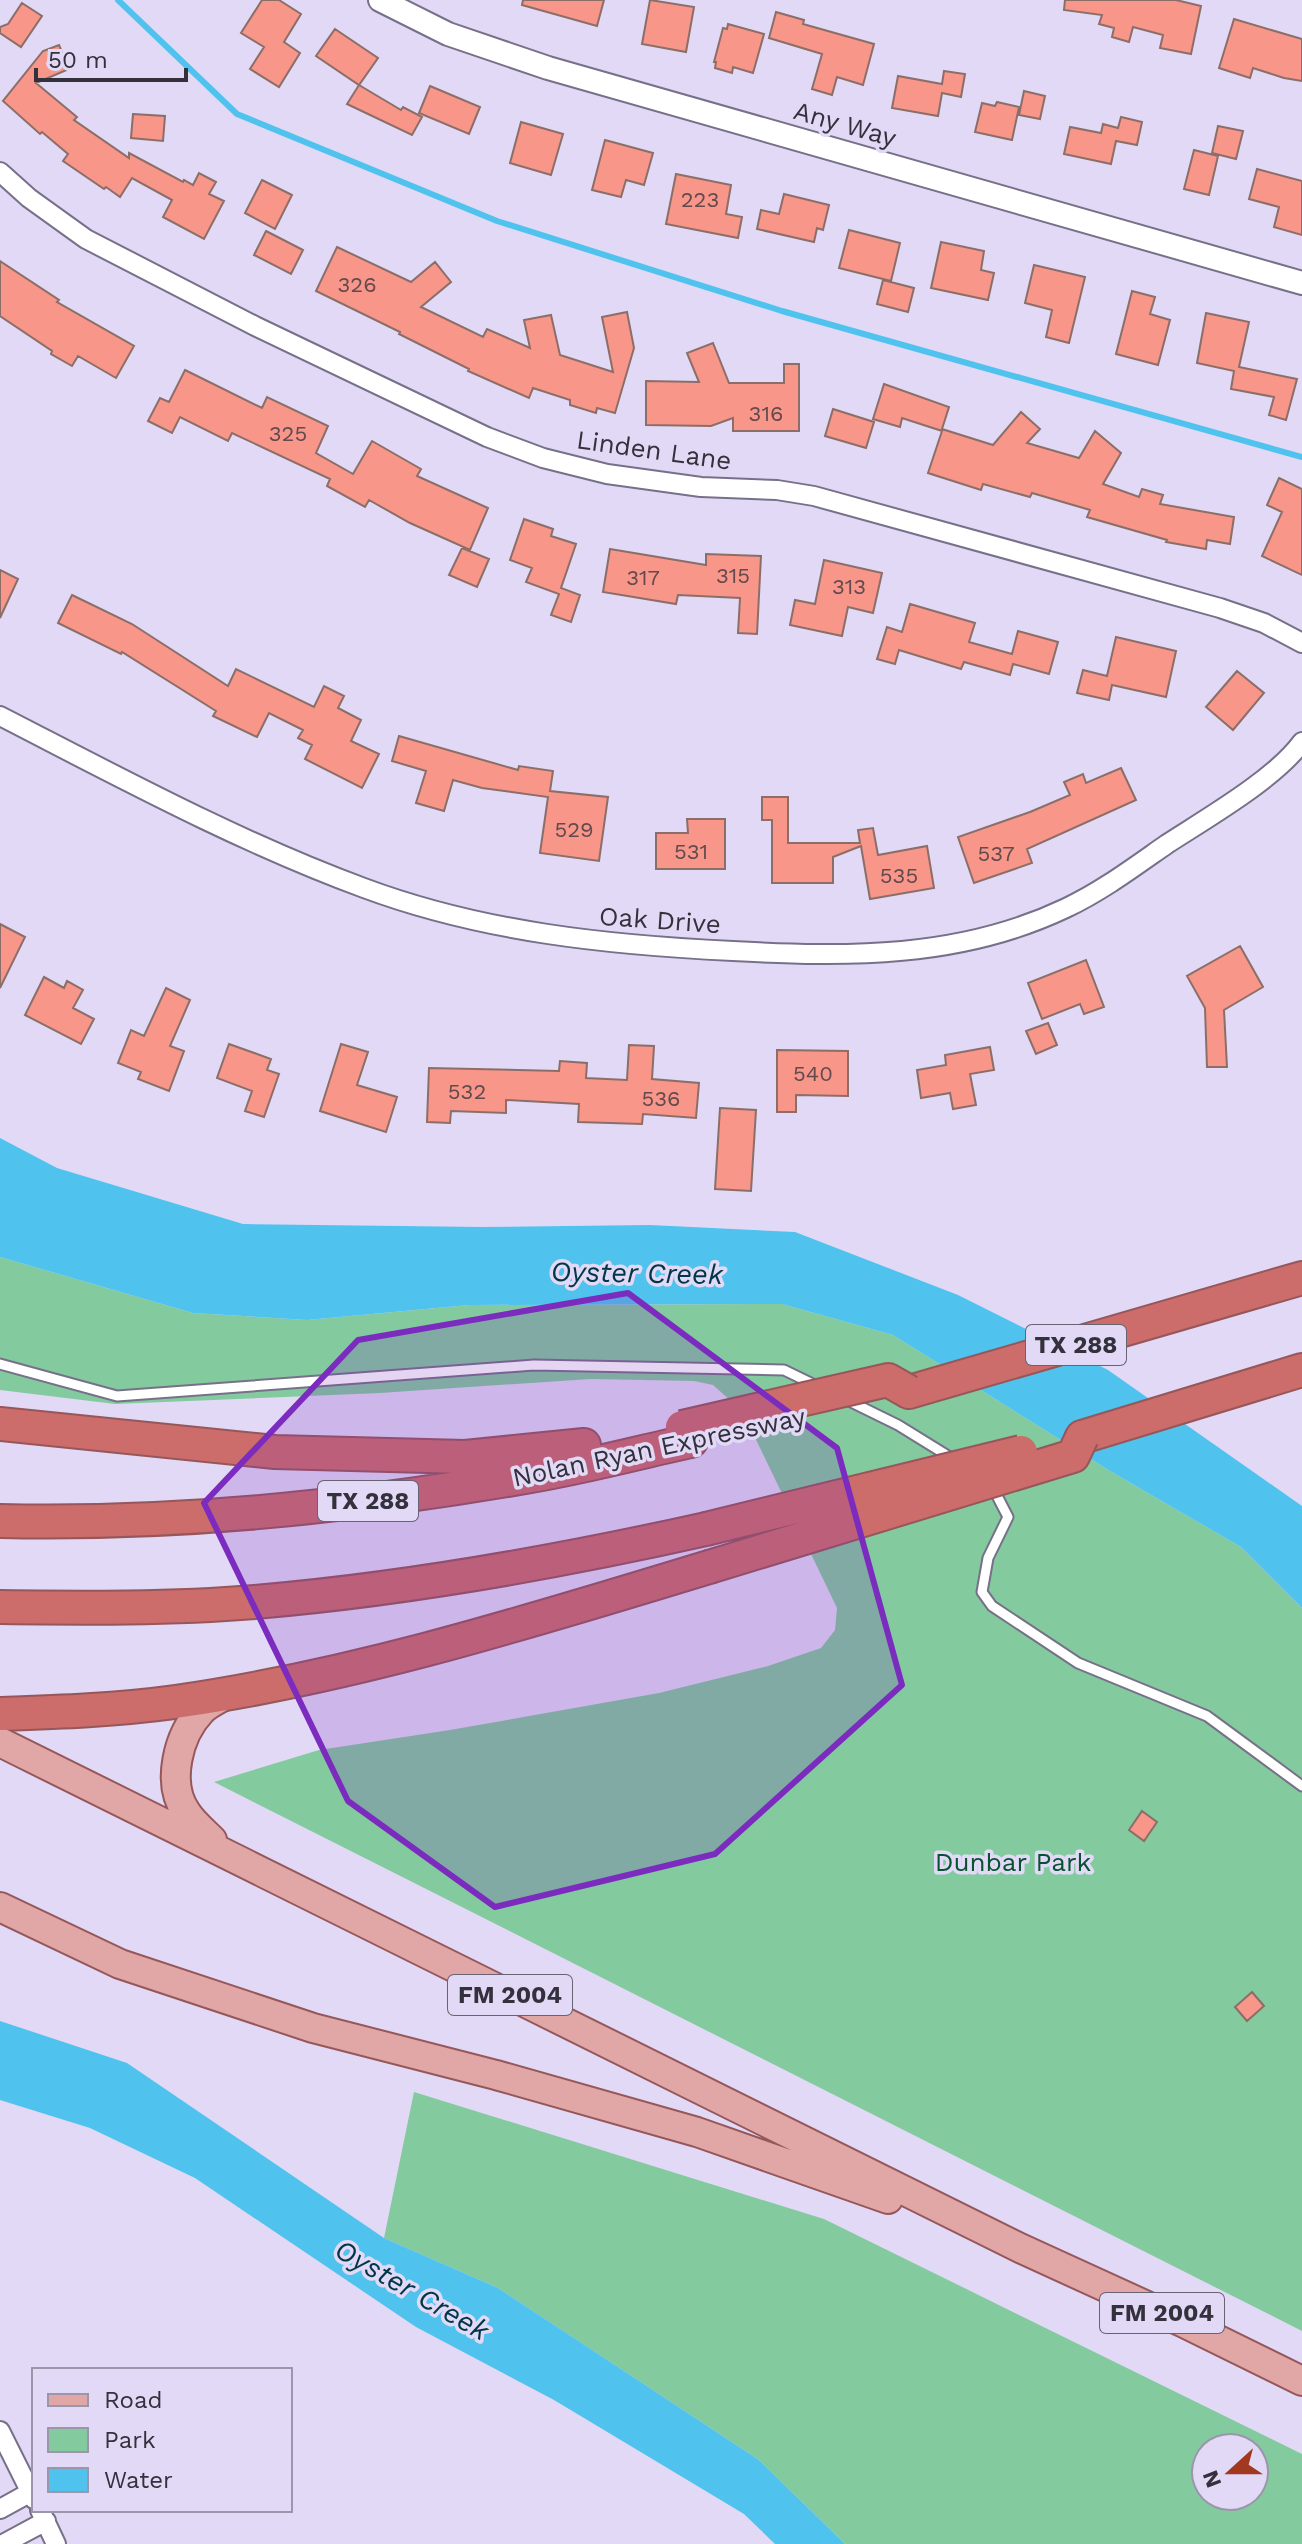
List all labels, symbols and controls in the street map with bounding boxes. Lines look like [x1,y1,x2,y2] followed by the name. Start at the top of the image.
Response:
[36,32,186,82] scale bar
[48,46,108,74] text: 50 m
[790,95,900,153] street label: Any Way
[681,187,719,212] house number: 223
[337,272,377,297] house number: 326
[749,401,783,426] house number: 316
[269,421,307,446] house number: 325
[575,424,733,476] street label: Linden Lane
[716,563,750,588] house number: 315
[626,565,660,590] house number: 317
[832,574,866,599] house number: 313
[554,817,594,842] house number: 529
[674,839,708,864] house number: 531
[977,841,1015,866] house number: 537
[880,863,918,888] house number: 535
[598,901,722,939] street label: Oak Drive
[793,1061,833,1086] house number: 540
[448,1079,486,1104] house number: 532
[641,1086,681,1111] house number: 536
[550,1255,724,1291] water label: Oyster Creek
[1026,1325,1126,1365] road number: TX 288
[510,1401,809,1493] street label: Nolan Ryan Expressway
[318,1481,418,1521] road number: TX 288
[935,1847,1092,1877] park label: Dunbar Park
[448,1975,572,2015] road number: FM 2004
[329,2233,496,2348] water label: Oyster Creek
[1100,2293,1224,2333] road number: FM 2004
[32,2368,292,2512] legend
[104,2386,163,2414] text: Road
[104,2426,156,2454] text: Park
[1190,2432,1270,2512] north arrow
[104,2466,173,2494] text: Water
[1197,2467,1226,2491] text: N

